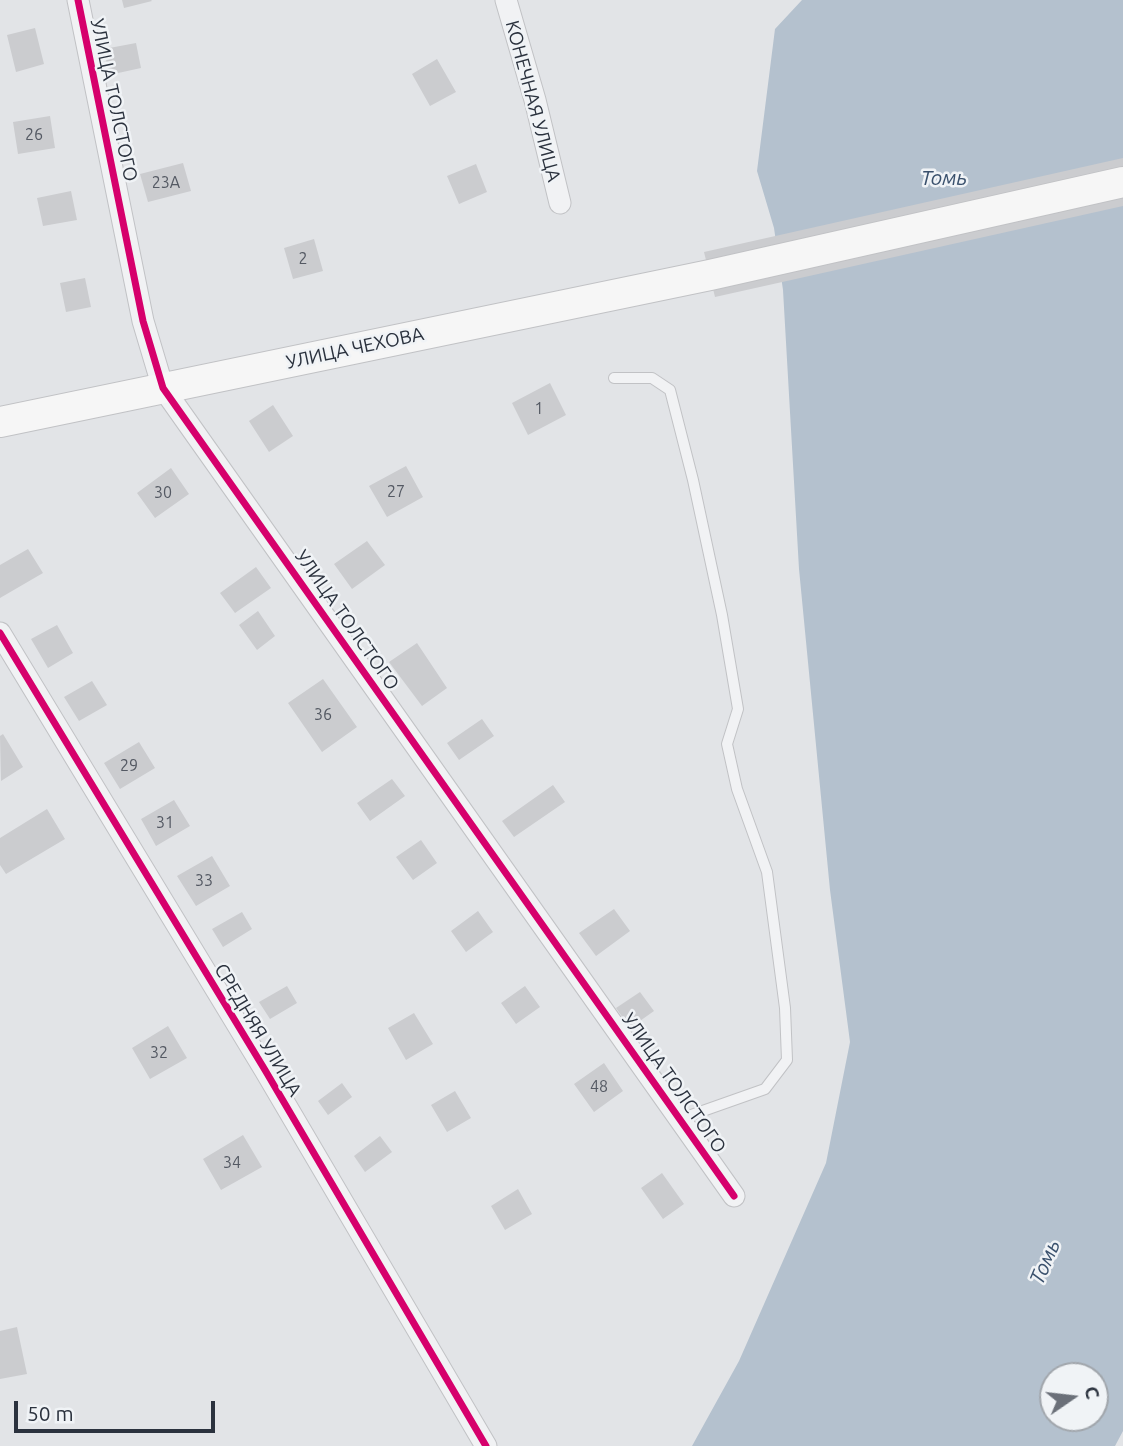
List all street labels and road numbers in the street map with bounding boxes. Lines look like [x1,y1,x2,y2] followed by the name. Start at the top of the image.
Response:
[86,17,142,183] street label: УЛИЦА ТОЛСТОГО
[500,18,566,184] street label: КОНЕЧНАЯ УЛИЦА
[284,322,426,374] street label: УЛИЦА ЧЕХОВА
[290,546,404,694] street label: УЛИЦА ТОЛСТОГО
[209,959,307,1101] street label: СРЕДНЯЯ УЛИЦА
[617,1009,731,1157] street label: УЛИЦА ТОЛСТОГО

